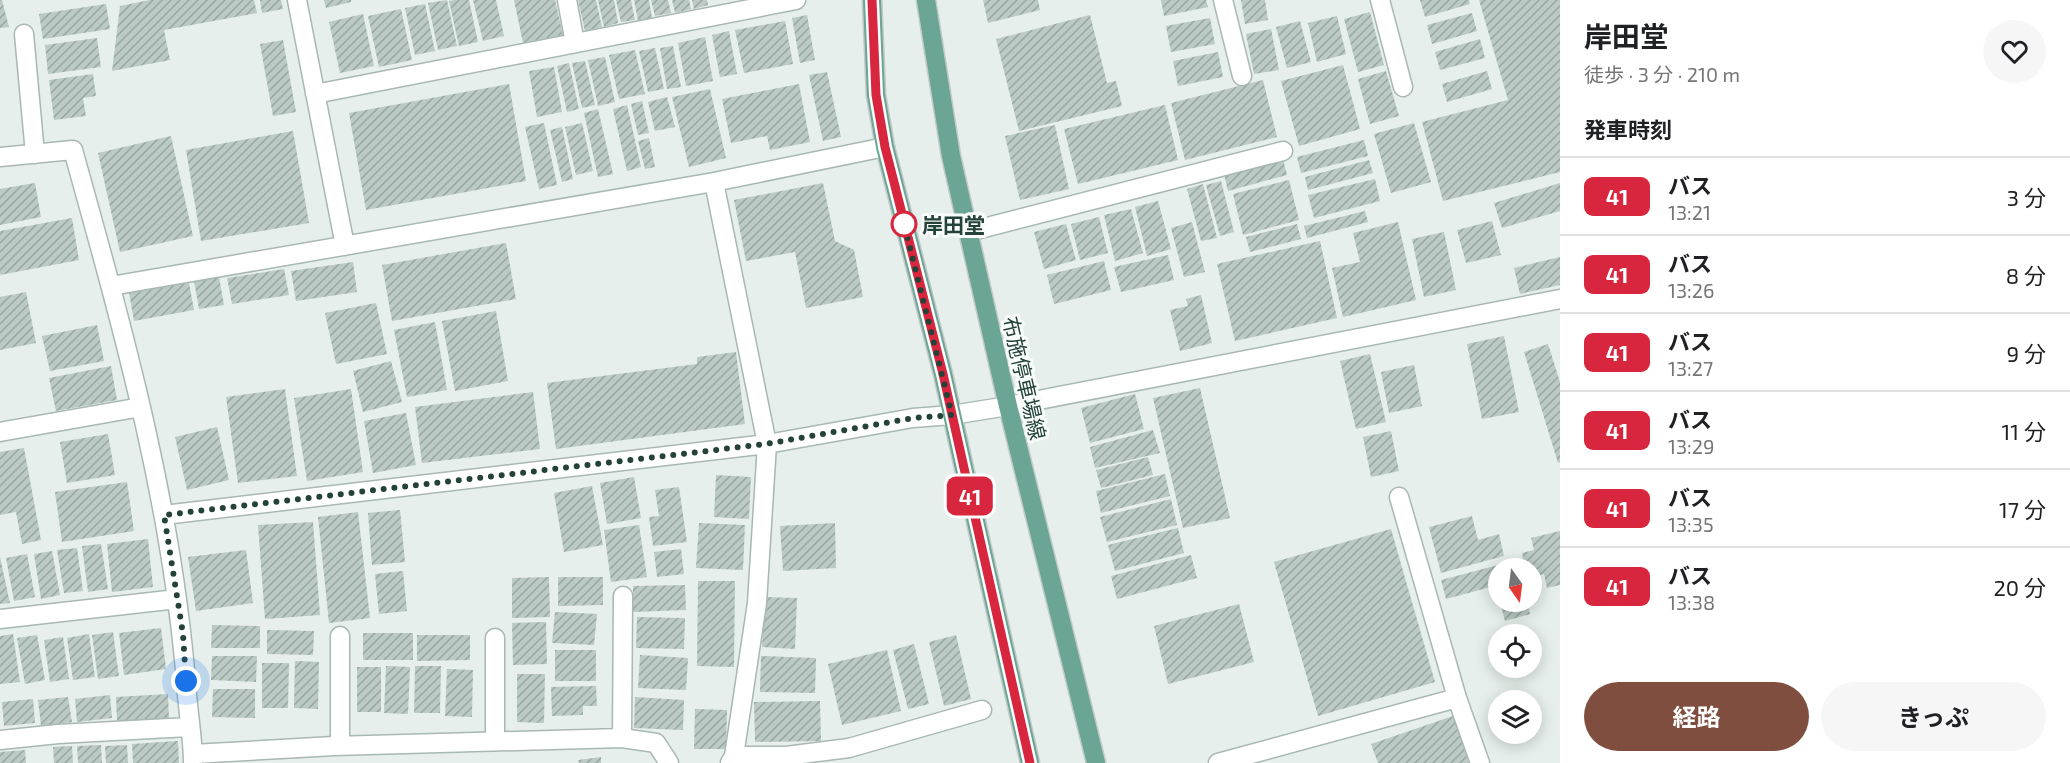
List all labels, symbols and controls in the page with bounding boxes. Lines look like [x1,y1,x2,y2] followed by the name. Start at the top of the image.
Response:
[1584,19,1668,53] text: 岸田堂
[1983,20,2046,83] button: heart
[1584,62,1740,86] text: 徒歩 · 3 分 · 210 m
[1584,116,1672,142] text: 発車時刻
[1668,172,1712,198] text: バス
[1606,184,1628,209] text: 41
[2007,184,2046,210] text: 3 分
[1668,200,1711,224] text: 13:21
[891,211,917,237] marker: 岸田堂
[922,212,985,237] place label: 岸田堂
[1668,250,1712,276] text: バス
[1606,262,1628,287] text: 41
[2006,262,2046,288] text: 8 分
[1668,278,1714,302] text: 13:26
[999,314,1051,442] street label: 布施停車場線
[1668,328,1712,354] text: バス
[1606,340,1628,365] text: 41
[2007,340,2046,366] text: 9 分
[1668,356,1713,380] text: 13:27
[1668,406,1712,432] text: バス
[1606,418,1628,443] text: 41
[2002,418,2046,444] text: 11 分
[1668,434,1714,458] text: 13:29
[943,476,997,516] line badge: 41
[959,484,981,509] text: 41
[1668,484,1712,510] text: バス
[1606,496,1628,521] text: 41
[1999,496,2046,522] text: 17 分
[1668,512,1714,536] text: 13:35
[1488,558,1542,612] north arrow
[1488,558,1542,744] map controls
[1668,562,1712,588] text: バス
[1606,574,1628,599] text: 41
[1993,574,2046,600] text: 20 分
[1668,590,1715,614] text: 13:38
[1488,624,1542,678] button: locate
[171,666,201,696] your location
[1584,682,1809,751] button: 経路
[1821,682,2046,751] button: きっぷ
[1488,690,1542,744] button: layers

